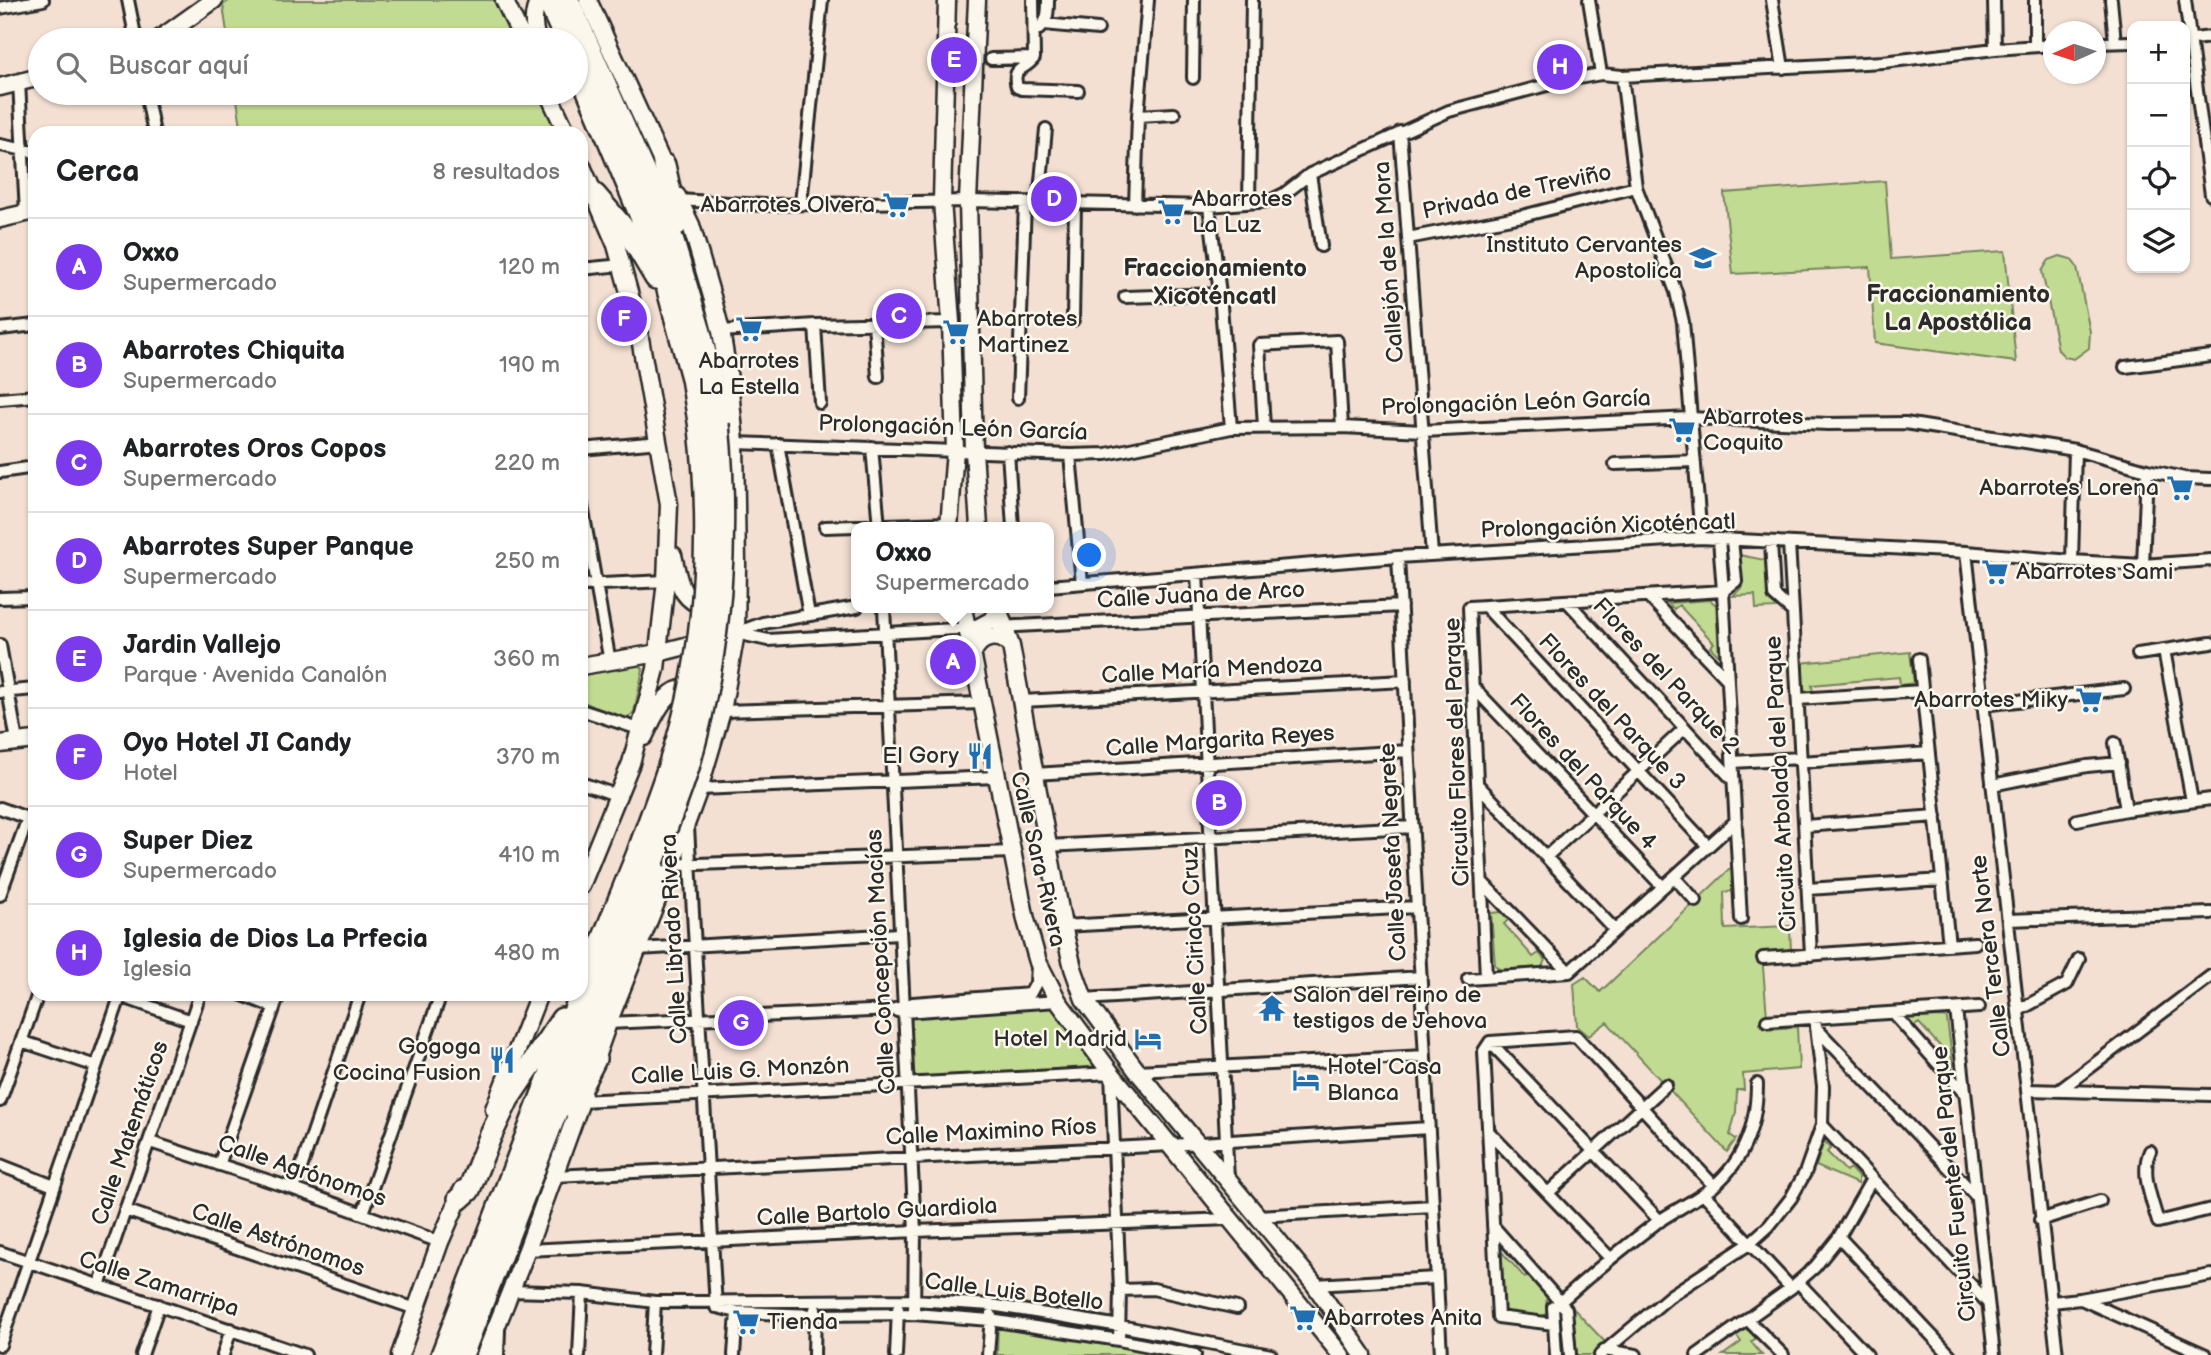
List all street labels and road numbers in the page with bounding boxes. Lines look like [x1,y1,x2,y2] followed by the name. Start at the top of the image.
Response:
[1420,158,1614,226] street label: Privada de Treviño
[1368,160,1410,364] street label: Callejón de la Mora
[1381,384,1651,422] street label: Prolongación León García
[818,409,1088,447] street label: Prolongación León García
[1480,508,1736,544] street label: Prolongación Xicoténcatl
[1096,576,1306,614] street label: Calle Juana de Arco
[1587,592,1746,760] street label: Flores del Parque 2
[1438,617,1476,887] street label: Circuito Flores del Parque
[1532,628,1692,796] street label: Flores del Parque 3
[1759,635,1803,933] street label: Circuito Arbolada del Parque
[1101,650,1323,690] street label: Calle María Mendoza
[1503,688,1663,856] street label: Flores del Parque 4
[1105,719,1335,763] street label: Calle Margarita Reyes
[1373,742,1413,962] street label: Calle Josefa Negrete
[1004,769,1072,949] street label: Calle Sara Rivera
[860,829,902,1095] street label: Calle Concepción Macías
[655,833,693,1045] street label: Calle Librado Rivera
[1176,846,1214,1035] street label: Calle Ciriaco Cruz
[1965,853,2017,1059] street label: Calle Tercera Norte
[85,1037,175,1229] street label: Calle Matemáticos
[1926,1045,1982,1323] street label: Circuito Fuente del Parque
[630,1051,850,1091] street label: Calle Luis G. Monzón
[885,1112,1097,1152] street label: Calle Maximino Ríos
[214,1129,390,1213] street label: Calle Agrónomos
[756,1192,998,1232] street label: Calle Bartolo Guardiola
[188,1197,368,1283] street label: Calle Astrónomos
[75,1245,243,1323] street label: Calle Zamarripa
[923,1267,1105,1317] street label: Calle Luis Botello

